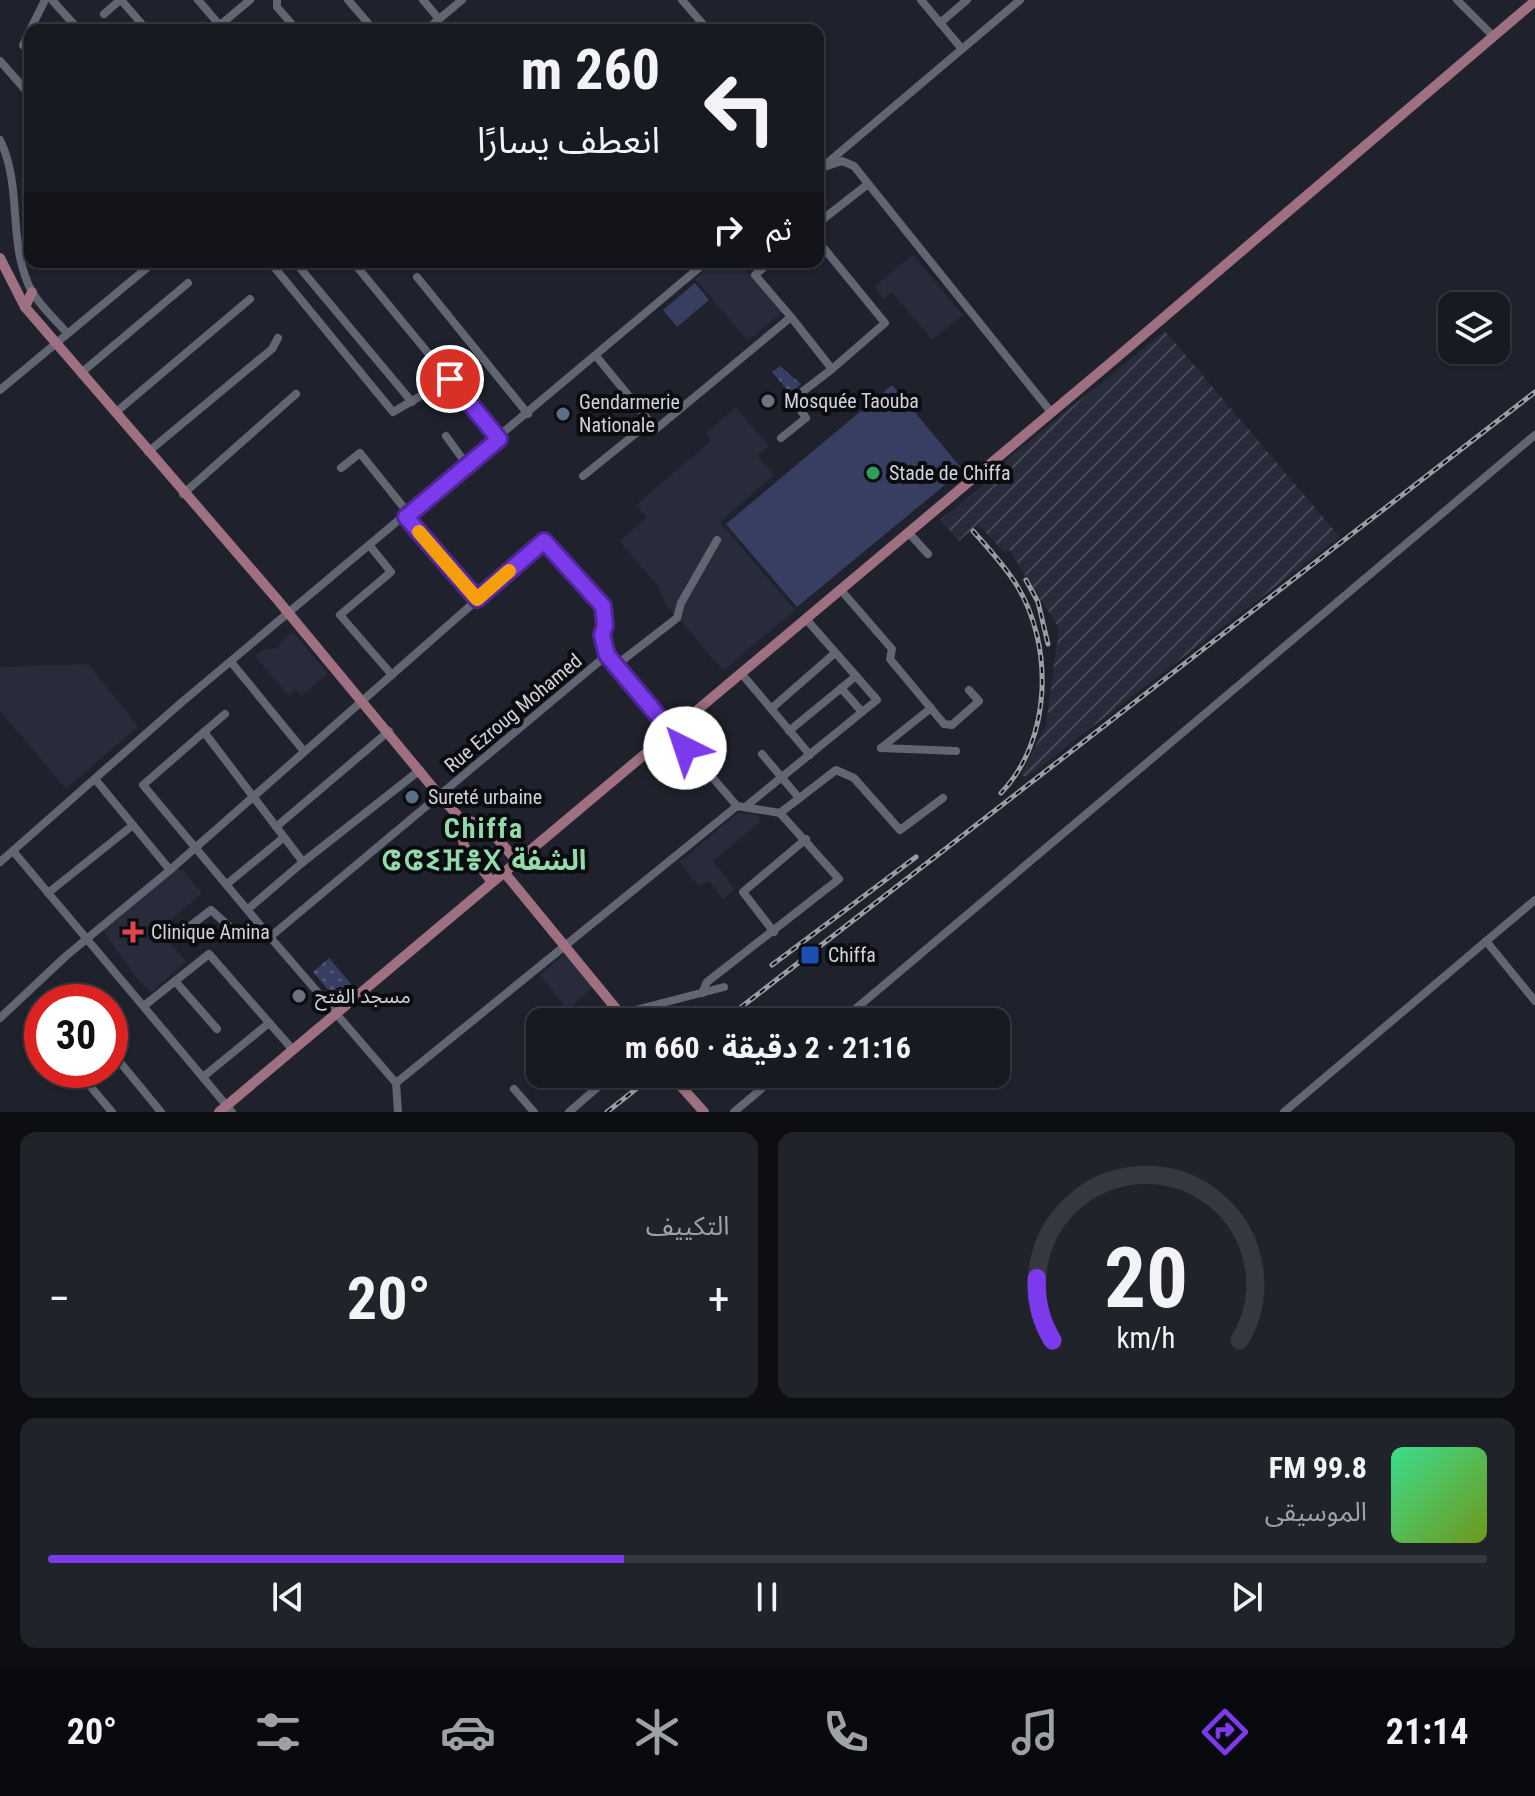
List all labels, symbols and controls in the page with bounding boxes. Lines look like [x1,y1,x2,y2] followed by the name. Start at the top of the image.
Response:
[521,37,660,103] text: 260 m
[688,56,792,160] icon: left
[477,120,660,162] text: انعطف يسارًا
[706,208,750,252] icon: right
[766,212,792,247] text: ثم
[1438,292,1510,364] map controls
[1438,292,1510,364] button: layers
[416,345,484,413] pin
[428,357,472,401] icon: arrive
[784,389,919,413] place label: Mosquée Taouba
[579,390,680,437] place label: Gendarmerie Nationale
[759,392,777,410] marker: Mosquée Taouba
[554,405,572,423] marker: Gendarmerie Nationale
[889,461,1010,485] place label: Stade de Chiffa
[864,464,882,482] marker: Stade de Chiffa
[439,649,587,777] street label: Rue Ezroug Mohamed
[643,706,727,790] position arrow
[428,785,542,809] place label: Sureté urbaine
[403,788,421,806] marker: Sureté urbaine
[382,812,586,877] district label: Chiffa ⵛⵛⵉⴼⴻⵝ الشفة
[151,920,270,944] place label: Clinique Amina
[122,921,144,943] marker: Clinique Amina
[828,943,876,967] place label: Chiffa
[799,944,821,966] marker: Chiffa
[24,984,128,1088] speed limit sign: 30
[315,984,411,1011] place label: مسجد الفتح
[290,987,308,1005] marker: مسجد الفتح
[625,1030,911,1065] text: 21:16 · 2 دقيقة · 660 m
[646,1211,730,1241] text: التكييف
[1104,1230,1188,1327] text: 20
[347,1263,431,1334] text: 20°
[48,1273,70,1325] text: −
[708,1273,730,1325] text: +
[1117,1321,1176,1355] text: km/h
[1269,1450,1367,1485] text: 99.8 FM
[1265,1497,1367,1527] text: الموسيقى
[266,1575,310,1619] icon: previous
[745,1575,789,1619] icon: pause
[1225,1575,1269,1619] icon: next
[250,1704,306,1760] icon: filters
[440,1704,496,1760] icon: car
[629,1704,685,1760] icon: climate
[818,1704,874,1760] icon: phone
[1007,1704,1063,1760] icon: music
[1197,1704,1253,1760] icon: directions
[67,1711,117,1753] text: 20°
[1386,1711,1468,1753] text: 21:14

